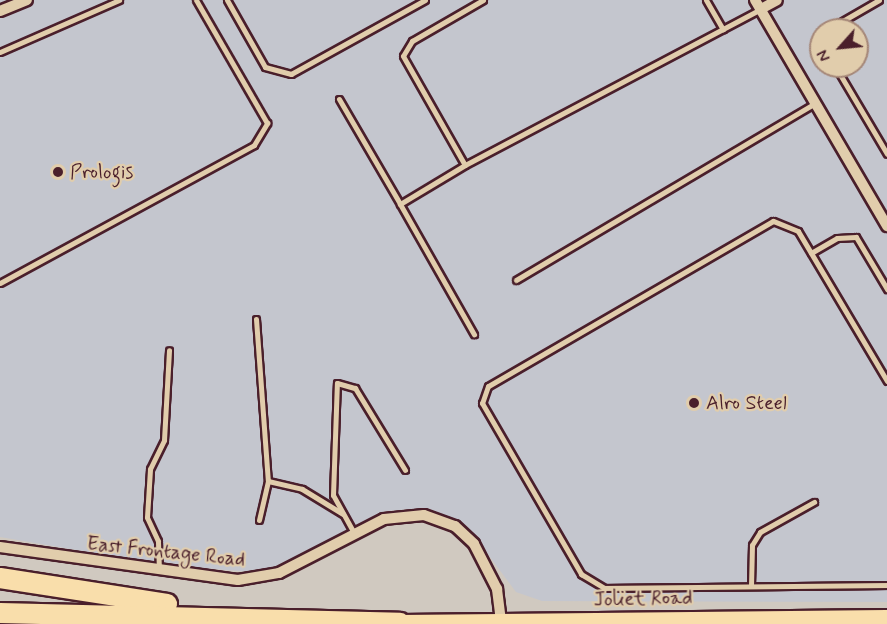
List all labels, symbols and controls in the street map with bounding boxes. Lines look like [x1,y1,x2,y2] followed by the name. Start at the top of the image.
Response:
[809,18,869,78] north arrow
[813,46,836,65] text: N
[70,160,133,184] place label: Prologis
[51,165,65,179] marker: Prologis
[706,391,787,415] place label: Alro Steel
[687,396,701,410] marker: Alro Steel
[85,532,247,572] street label: East Frontage Road
[594,586,692,612] street label: Joliet Road

